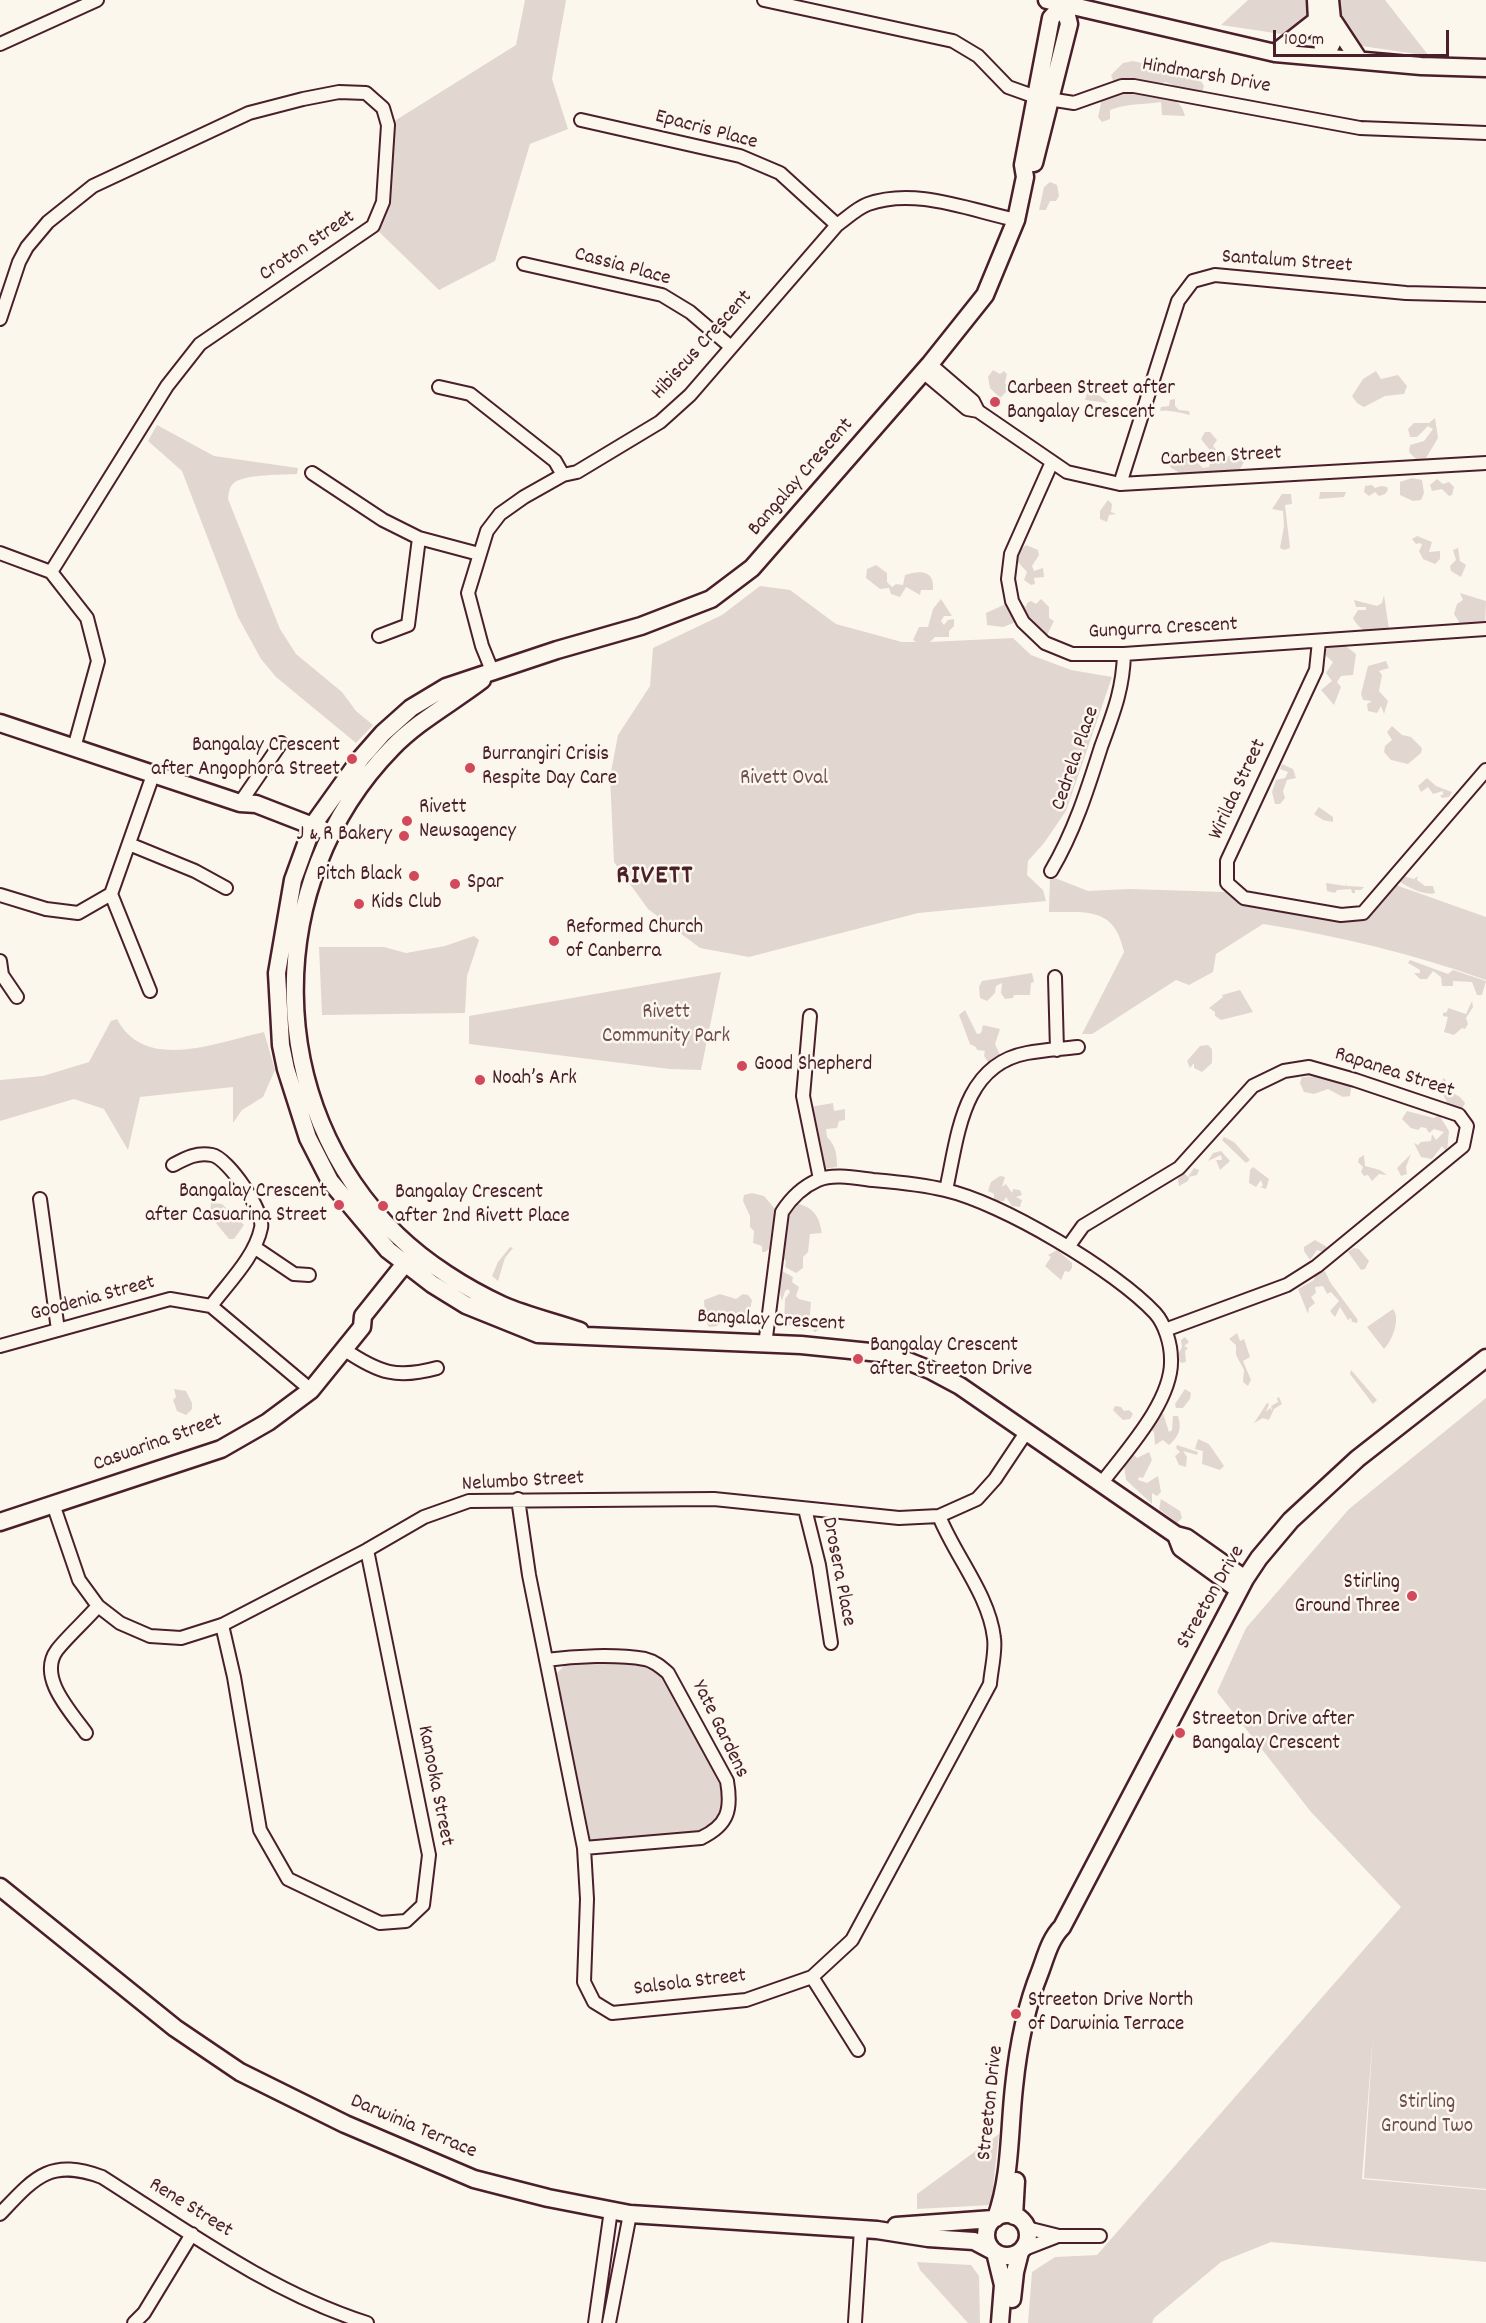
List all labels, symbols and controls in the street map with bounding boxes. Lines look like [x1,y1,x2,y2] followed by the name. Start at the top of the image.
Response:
[1276,18,1452,56] scale bar
[1284,28,1324,53] text: 100 m
[1140,53,1272,101] street label: Hindmarsh Drive
[652,105,760,157] street label: Epacris Place
[255,206,361,288] street label: Croton Street
[571,243,673,293] street label: Cassia Place
[1221,246,1353,280] street label: Santalum Street
[647,286,759,406] street label: Hibiscus Crescent
[1007,377,1175,427] place label: Carbeen Street after Bangalay Crescent
[988,395,1002,409] marker: Carbeen Street after Bangalay Crescent
[744,414,860,542] street label: Bangalay Crescent
[1160,442,1282,474] street label: Carbeen Street
[1088,614,1238,646] street label: Gungurra Crescent
[1047,704,1107,814] street label: Cedrela Place
[151,734,340,784] place label: Bangalay Crescent after Angophora Street
[1205,736,1273,844] street label: Wirilda Street
[482,743,617,793] place label: Burrangiri Crisis Respite Day Care
[345,752,359,766] marker: Bangalay Crescent after Angophora Street
[463,761,477,775] marker: Burrangiri Crisis Respite Day Care
[740,767,828,793] park label: Rivett Oval
[419,796,516,846] place label: Rivett Newsagency
[400,814,414,828] marker: Rivett Newsagency
[297,823,392,849] place label: J & R Bakery
[397,829,411,843] marker: J & R Bakery
[616,862,694,894] district label: RIVETT
[316,863,402,889] place label: Pitch Black
[407,869,421,883] marker: Pitch Black
[467,871,504,897] place label: Spar
[448,877,462,891] marker: Spar
[371,891,442,917] place label: Kids Club
[352,897,366,911] marker: Kids Club
[566,916,703,966] place label: Reformed Church of Canberra
[547,934,561,948] marker: Reformed Church of Canberra
[602,1001,730,1051] park label: Rivett Community Park
[1331,1043,1457,1105] street label: Rapanea Street
[754,1053,872,1079] place label: Good Shepherd
[735,1059,749,1073] marker: Good Shepherd
[492,1067,577,1093] place label: Noah’s Ark
[473,1073,487,1087] marker: Noah’s Ark
[145,1180,327,1230] place label: Bangalay Crescent after Casuarina Street
[395,1181,570,1231] place label: Bangalay Crescent after 2nd Rivett Place
[332,1198,346,1212] marker: Bangalay Crescent after Casuarina Street
[376,1199,390,1213] marker: Bangalay Crescent after 2nd Rivett Place
[28,1271,158,1329] street label: Goodenia Street
[696,1306,846,1338] street label: Bangalay Crescent
[870,1334,1032,1384] place label: Bangalay Crescent after Streeton Drive
[851,1352,865,1366] marker: Bangalay Crescent after Streeton Drive
[90,1409,226,1479] street label: Casuarina Street
[461,1467,585,1499] street label: Nelumbo Street
[814,1515,860,1629] street label: Drosera Place
[1172,1542,1252,1654] street label: Streeton Drive
[1295,1571,1400,1621] place label: Stirling Ground Three
[1405,1589,1419,1603] marker: Stirling Ground Three
[685,1677,753,1783] street label: Yate Gardens
[1192,1708,1354,1758] place label: Streeton Drive after Bangalay Crescent
[410,1724,458,1848] street label: Kanooka Street
[1173,1726,1187,1740] marker: Streeton Drive after Bangalay Crescent
[632,1965,748,2003] street label: Salsola Street
[1028,1989,1193,2039] place label: Streeton Drive North of Darwinia Terrace
[1009,2007,1023,2021] marker: Streeton Drive North of Darwinia Terrace
[973,2044,1011,2162] street label: Streeton Drive
[346,2090,480,2166] street label: Darwinia Terrace
[1381,2091,1473,2141] park label: Stirling Ground Two
[143,2173,237,2245] street label: Rene Street

